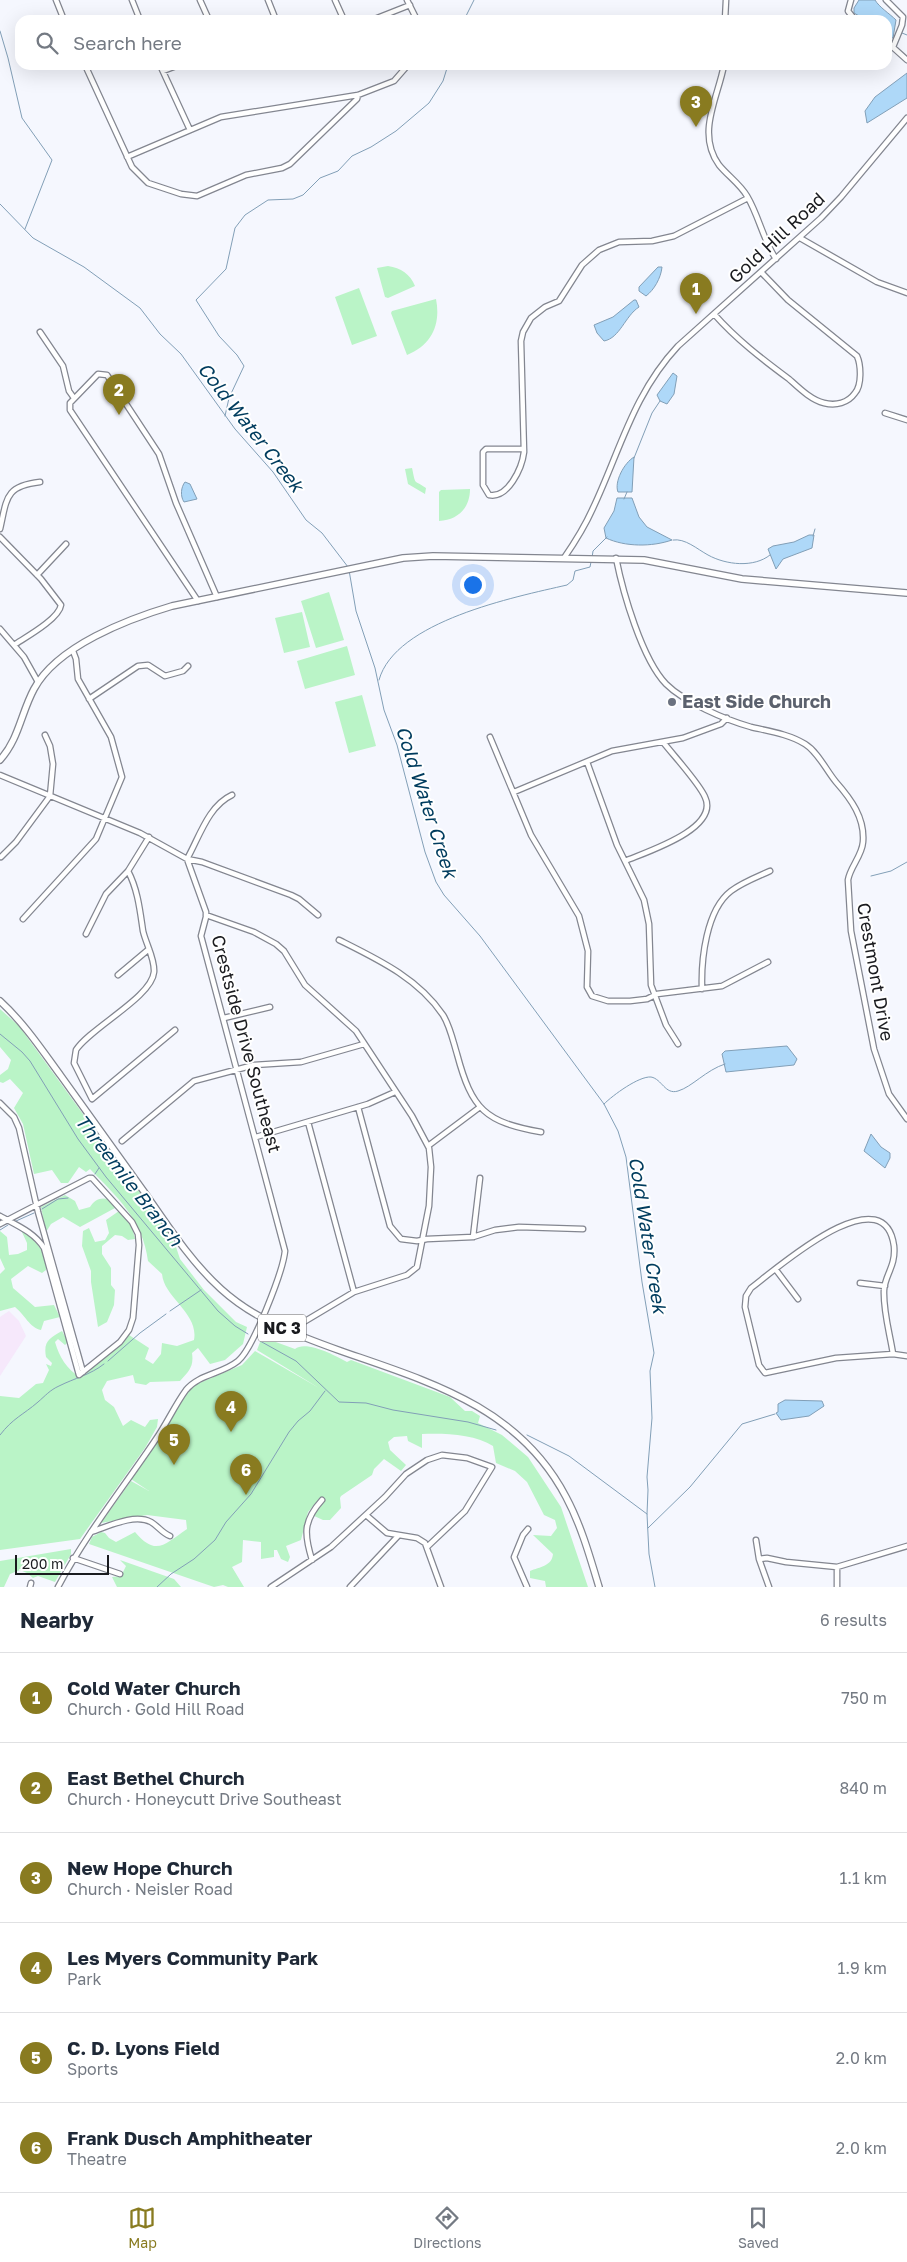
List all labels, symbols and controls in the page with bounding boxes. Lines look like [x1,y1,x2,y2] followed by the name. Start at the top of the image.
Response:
[15,15,892,70] search box
[33,29,61,57] icon: search
[73,31,182,54] text: Search here
[680,86,712,127] pin: 3
[724,187,829,287] street label: Gold Hill Road
[680,273,712,314] pin: 1
[194,357,311,498] water label: Cold Water Creek
[103,374,135,415] pin: 2
[460,572,486,598] your location
[682,690,831,712] place label: East Side Church
[666,696,678,708] marker: East Side Church
[392,723,464,883] water label: Cold Water Creek
[853,901,899,1043] street label: Crestmont Drive
[207,932,287,1155] street label: Crestside Drive Southeast
[71,1109,189,1251] water label: Threemile Branch
[625,1155,673,1317] water label: Cold Water Creek
[258,1315,306,1342] road number: NC 3
[215,1391,247,1432] pin: 4
[158,1424,190,1465] pin: 5
[230,1454,262,1495] pin: 6
[15,1552,109,1575] scale bar
[22,1555,63,1572] text: 200 m
[20,1607,94,1633] text: Nearby
[820,1610,887,1630] text: 6 results
[67,1676,240,1699] text: Cold Water Church
[32,1688,40,1708] text: 1
[841,1688,887,1708] text: 750 m
[67,1699,244,1719] text: Church · Gold Hill Road
[67,1766,245,1789] text: East Bethel Church
[31,1778,41,1798] text: 2
[839,1778,887,1798] text: 840 m
[67,1789,342,1809] text: Church · Honeycutt Drive Southeast
[67,1856,232,1879] text: New Hope Church
[31,1868,41,1888] text: 3
[839,1868,887,1888] text: 1.1 km
[67,1879,233,1899] text: Church · Neisler Road
[67,1946,318,1969] text: Les Myers Community Park
[31,1958,41,1978] text: 4
[838,1958,887,1978] text: 1.9 km
[67,1969,102,1989] text: Park
[67,2036,220,2059] text: C. D. Lyons Field
[31,2048,41,2068] text: 5
[836,2048,887,2068] text: 2.0 km
[67,2059,118,2079] text: Sports
[67,2126,312,2149] text: Frank Dusch Amphitheater
[31,2138,41,2158] text: 6
[836,2138,887,2158] text: 2.0 km
[67,2149,127,2169] text: Theatre
[128,2204,157,2251] tab: Map
[413,2204,482,2251] tab: Directions
[738,2204,779,2251] tab: Saved

